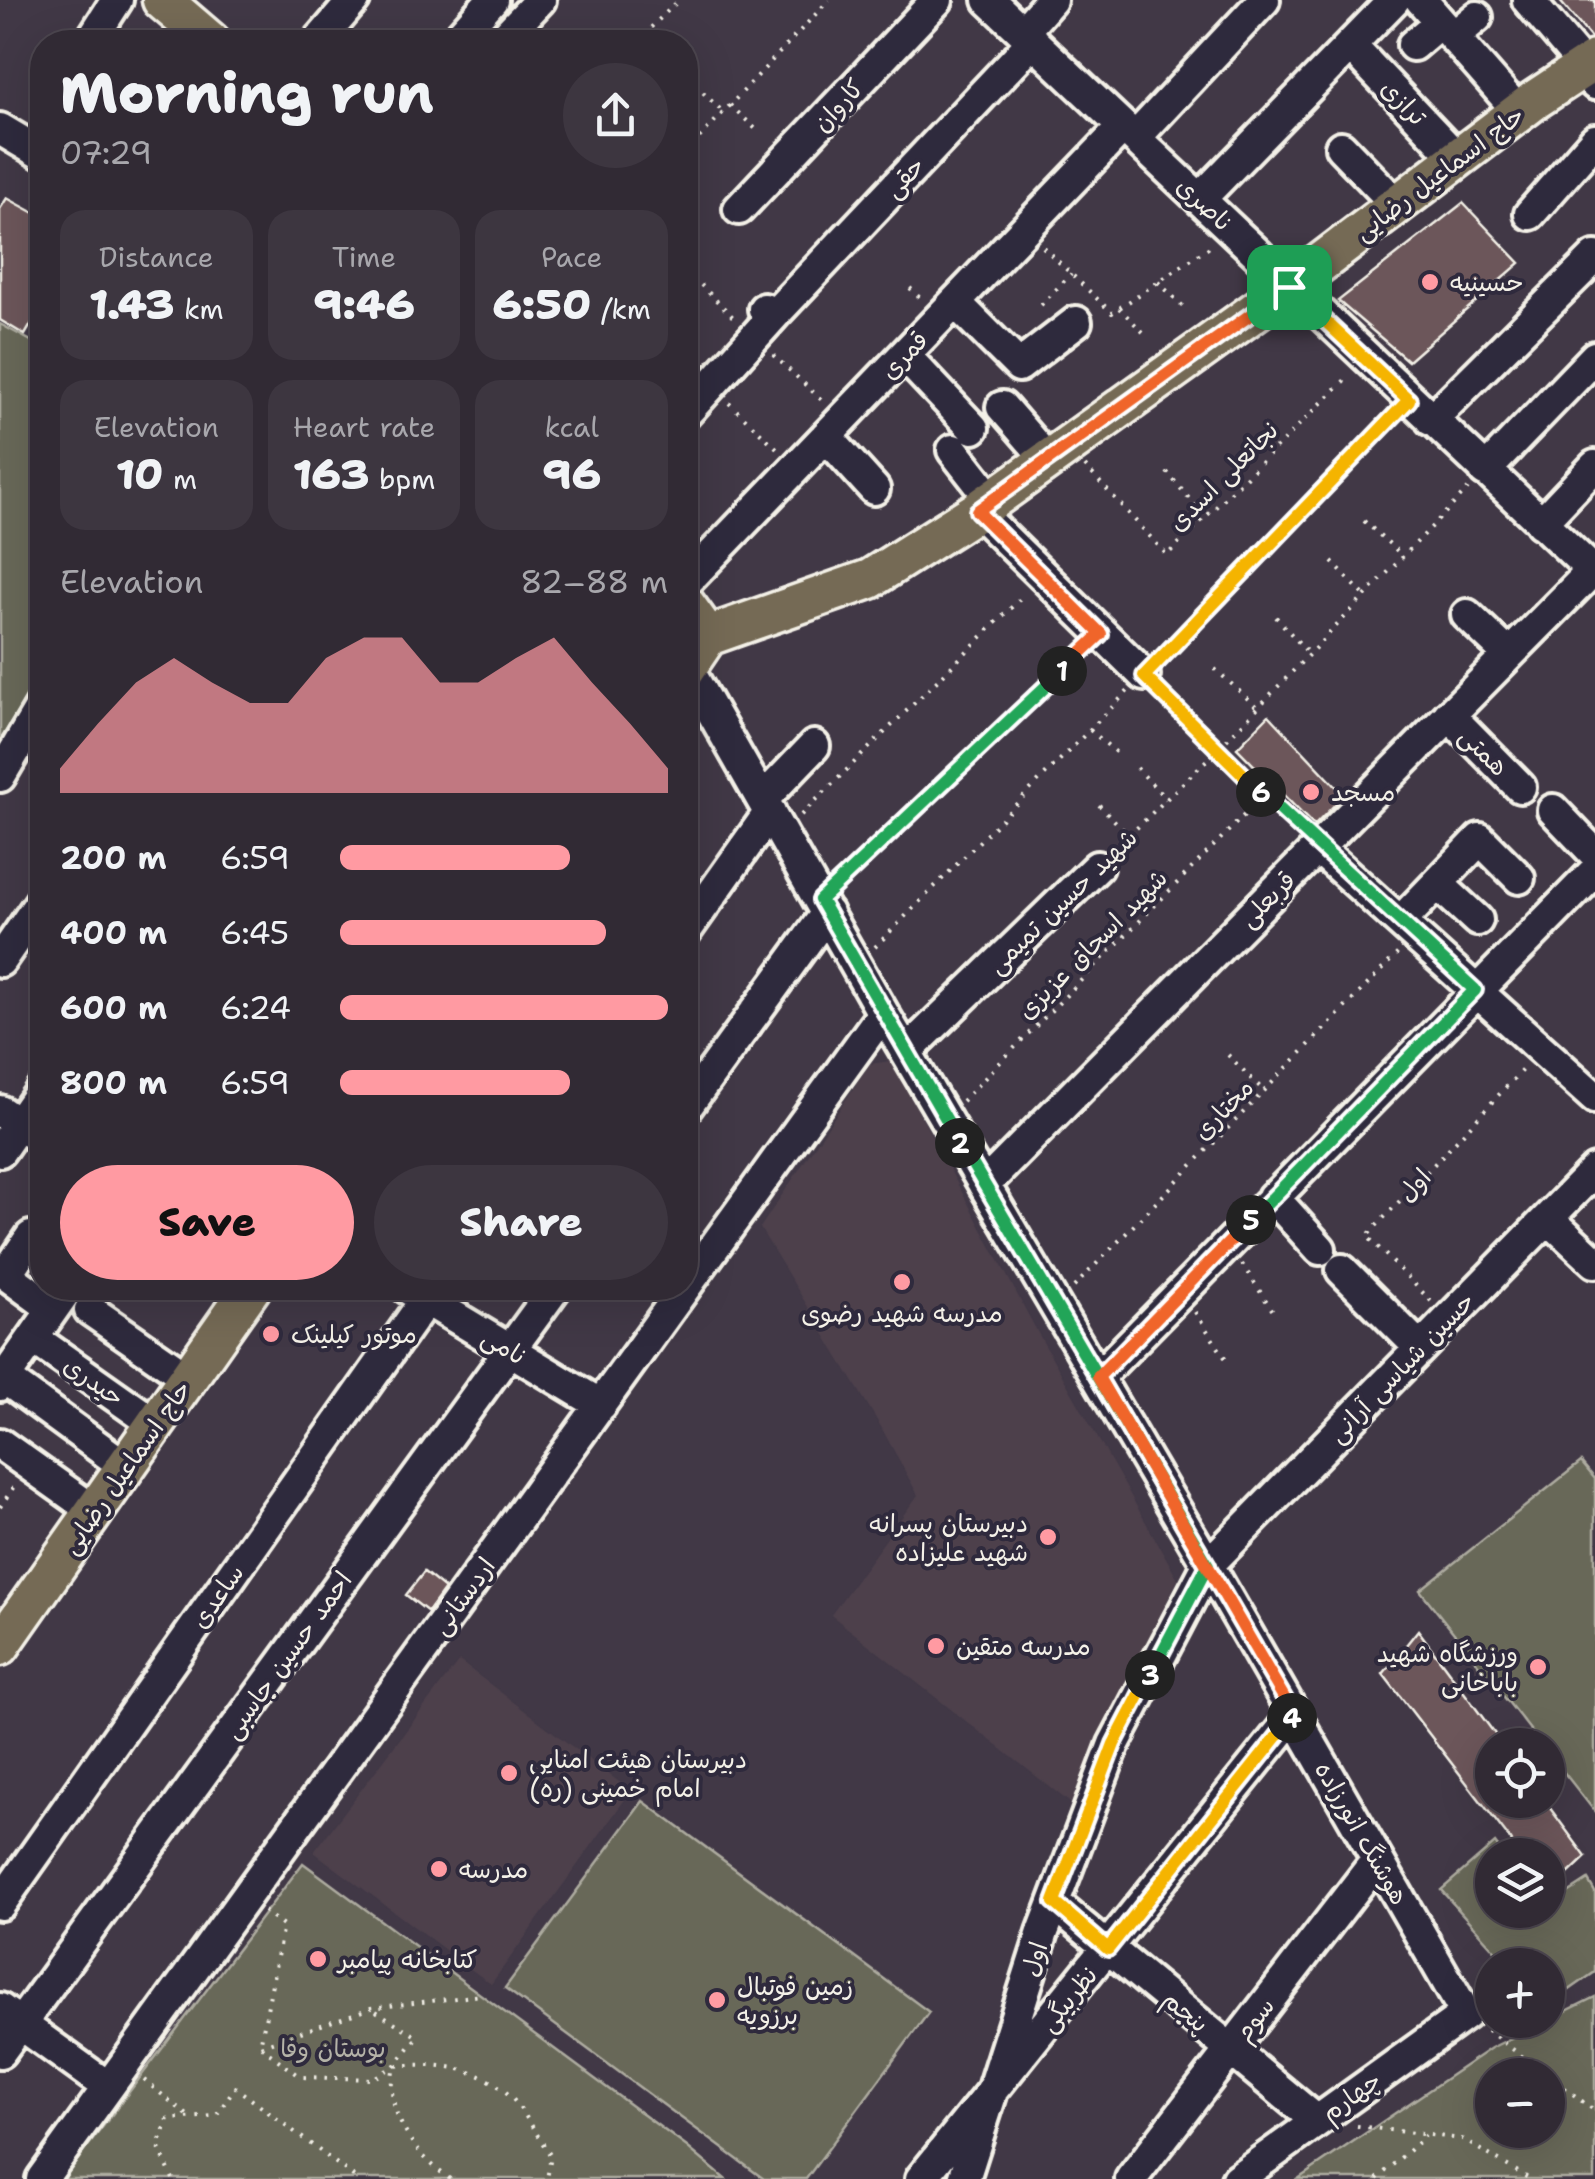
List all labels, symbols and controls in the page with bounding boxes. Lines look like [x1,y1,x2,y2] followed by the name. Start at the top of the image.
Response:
[60,56,434,130] text: Morning run
[563,63,668,168] button: share
[805,71,871,139] street label: کاروان
[1374,71,1435,133] street label: ترازی
[1347,98,1531,248] street label: حاج اسماعیل رضایی
[60,131,152,174] text: 07:29
[876,149,932,205] street label: حقی
[1169,169,1241,239] street label: ناصری
[99,238,214,276] text: Distance
[332,238,396,276] text: Time
[541,238,602,276] text: Pace
[1247,245,1332,330] pin
[1262,260,1317,315] icon: arrive
[1450,265,1524,299] place label: حسینیه
[1419,271,1441,293] marker: حسینیه
[89,276,174,332] text: 1.43
[313,276,415,332] text: 9:46
[492,276,591,332] text: 6:50
[174,290,224,328] text: km
[591,290,651,328] text: /km
[873,323,935,387] street label: قمری
[94,408,219,446] text: Elevation
[293,408,435,446] text: Heart rate
[544,408,599,446] text: kcal
[1160,413,1286,539] street label: نجاتعلی اسدی
[116,446,163,502] text: 10
[293,446,369,502] text: 163
[542,446,601,502] text: 96
[163,460,197,498] text: m
[369,460,435,498] text: bpm
[60,560,203,603] text: Elevation
[520,560,668,603] text: 82–88 m
[1037,646,1087,696] pin: 1
[1056,652,1068,690] text: 1
[1452,719,1516,783] street label: همتی
[1236,767,1286,817] pin: 6
[1251,773,1271,811] text: 6
[1331,775,1395,809] place label: مسجد
[1300,781,1322,803] marker: مسجد
[980,821,1144,981] street label: شهید حسین تمیمی
[60,836,167,879] text: 200 m
[220,836,290,879] text: 6:59
[1009,861,1175,1027] street label: شهید اسحاق عزیزی
[1231,863,1303,935] street label: قربعلی
[60,911,167,954] text: 400 m
[220,911,289,954] text: 6:45
[60,986,167,1029] text: 600 m
[220,986,291,1029] text: 6:24
[60,1061,167,1104] text: 800 m
[220,1061,290,1104] text: 6:59
[1185,1071,1261,1147] street label: مختاری
[935,1118,985,1168] pin: 2
[950,1124,970,1162] text: 2
[1390,1161,1438,1209] street label: اول
[60,1165,354,1280] button: Save
[374,1165,668,1280] button: Share
[1226,1195,1276,1245] pin: 5
[1242,1201,1260,1239] text: 5
[891,1271,913,1293] marker: مدرسه شهید رضوی
[1320,1284,1482,1450] street label: حسین شیاسی آرانی
[801,1296,1003,1330] place label: مدرسه شهید رضوی
[291,1317,417,1351] place label: موتور کیلینک
[476,1320,532,1372] street label: نامی
[260,1323,282,1345] marker: موتور کیلینک
[57,1348,131,1414] street label: حیدری
[53,1373,199,1561] street label: حاج اسماعیل رضایی
[869,1506,1028,1569] place label: دبیرستان پسرانه شهید علیزاده
[1037,1526,1059,1548] marker: دبیرستان پسرانه شهید علیزاده
[423,1550,503,1642] street label: اردستانی
[183,1557,251,1635] street label: ساعدی
[215,1564,359,1746] street label: احمد حسین جاسبی
[956,1629,1091,1663] place label: مدرسه متقین
[925,1635,947,1657] marker: مدرسه متقین
[1377,1636,1518,1699] place label: ورزشگاه شهید باباخانی
[1125,1650,1175,1700] pin: 3
[1140,1656,1160,1694] text: 3
[1527,1656,1549,1678] marker: ورزشگاه شهید باباخانی
[1267,1693,1317,1743] pin: 4
[1282,1699,1302,1737] text: 4
[1475,1728,1565,2148] map controls
[1475,1728,1565,1818] button: locate
[529,1742,747,1807] place label: دبیرستان هیئت امنایی امام خمینی (ره)
[1307,1755,1417,1911] street label: هوشنگ انورزاده
[498,1762,520,1784] marker: دبیرستان هیئت امنایی امام خمینی (ره)
[1475,1838,1565,1928] button: layers
[459,1852,528,1886] place label: مدرسه
[428,1858,450,1880] marker: مدرسه
[1013,1937,1055,1981] street label: اول
[336,1942,477,1976] place label: کتابخانه پیامبر
[307,1948,329,1970] marker: کتابخانه پیامبر
[1475,1948,1565,2038] button: +
[1031,1959,1105,2039] street label: نظربیگی
[737,1969,853,2032] place label: زمین فوتبال برزویه
[1154,1982,1216,2042] street label: پنجم
[706,1989,728,2011] marker: زمین فوتبال برزویه
[1226,1990,1284,2050] street label: سوم
[280,2031,386,2065] park label: بوستان وفا
[1475,2058,1565,2148] button: −
[1314,2063,1389,2131] street label: چهارم

